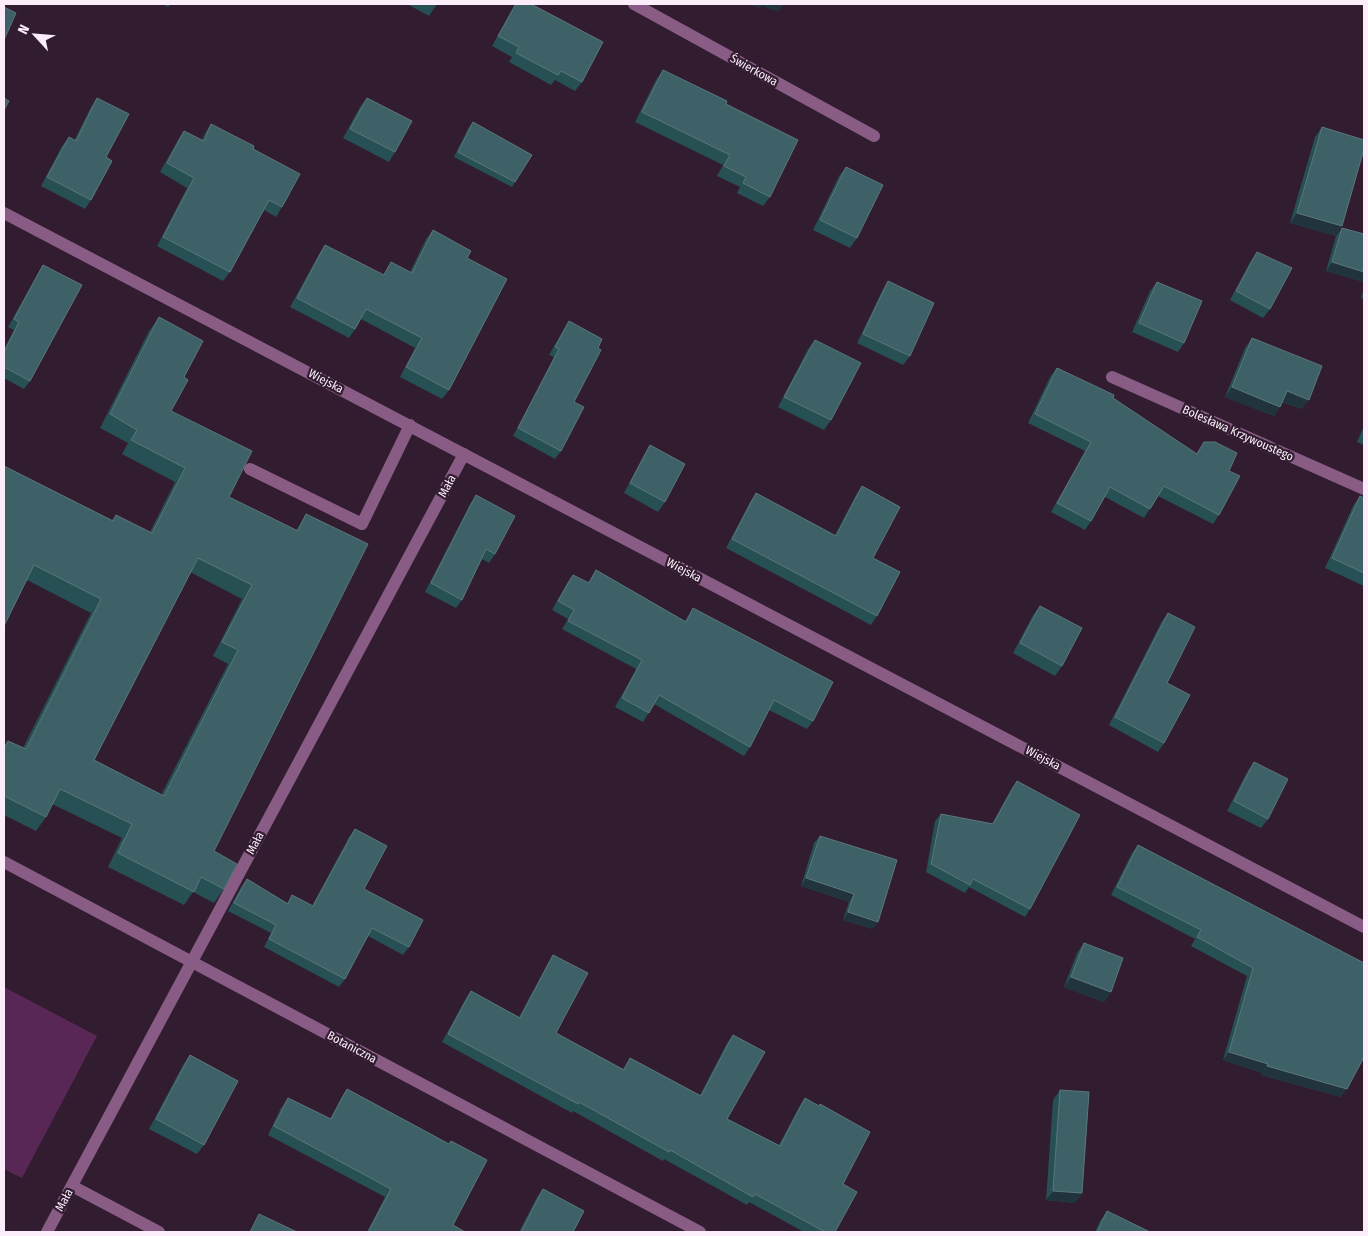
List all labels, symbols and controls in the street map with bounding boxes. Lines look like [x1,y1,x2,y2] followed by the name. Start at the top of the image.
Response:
[10,10,60,60] north arrow
[14,22,33,37] text: N
[728,50,781,89] street label: Świerkowa
[306,366,346,396] street label: Wiejska
[1180,402,1296,464] street label: Bolesława Krzywoustego
[435,472,459,500] street label: Mała
[664,555,704,585] street label: Wiejska
[1023,743,1063,773] street label: Wiejska
[243,829,267,857] street label: Mała
[325,1028,379,1066] street label: Botaniczna
[52,1186,76,1214] street label: Mała

